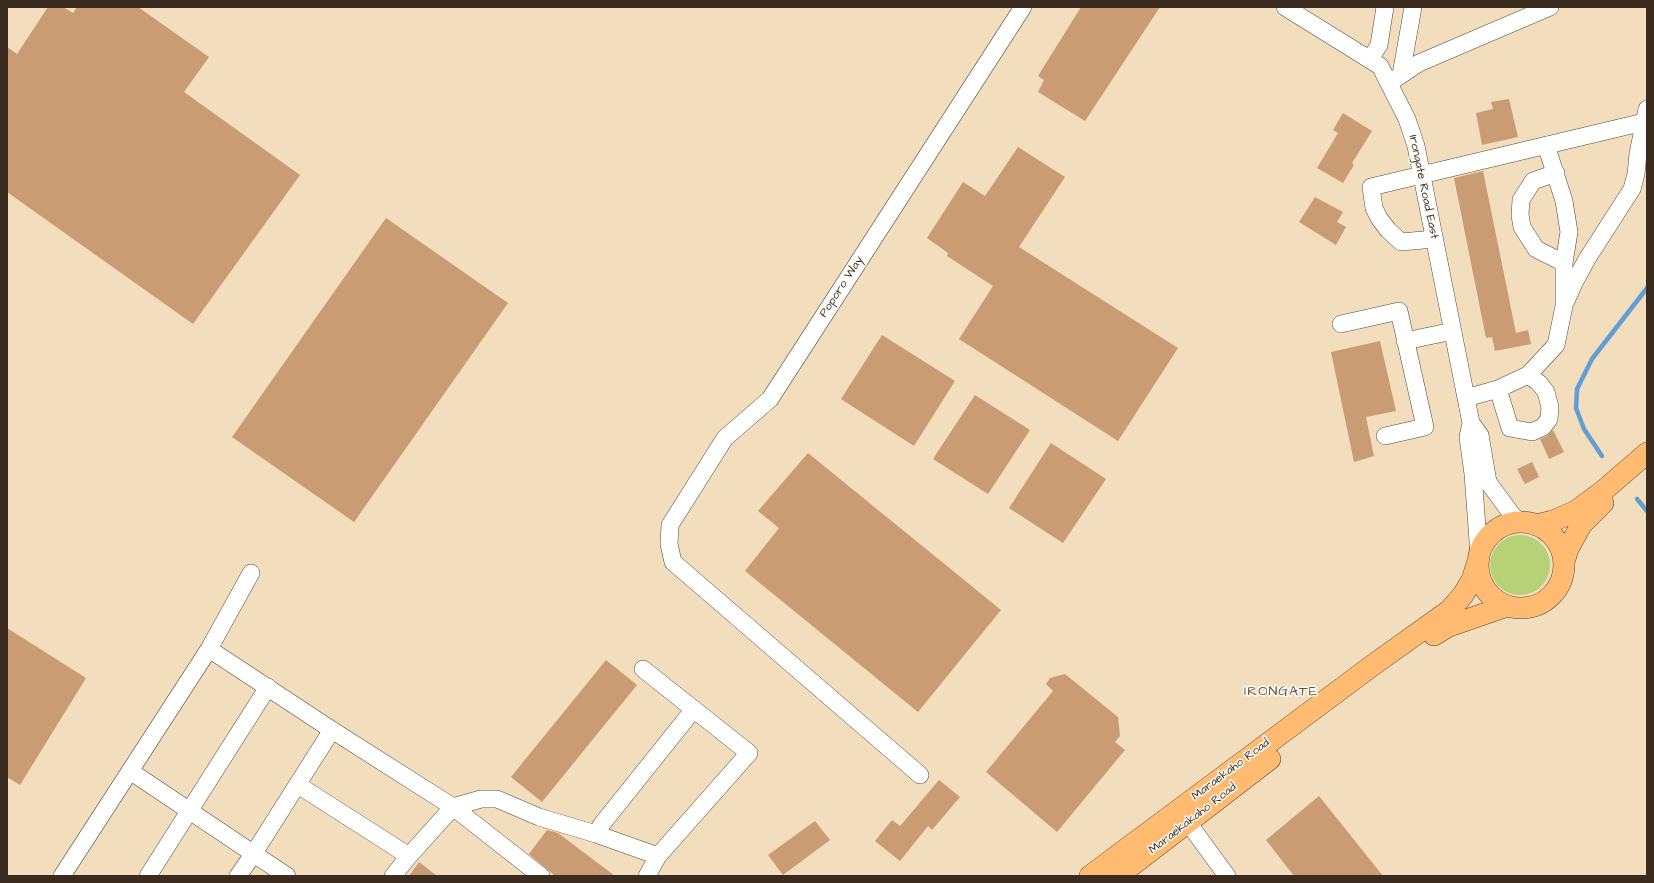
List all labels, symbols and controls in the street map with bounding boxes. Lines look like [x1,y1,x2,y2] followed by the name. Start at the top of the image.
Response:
[1405,134,1441,240] street label: Irongate Road East
[817,254,867,320] street label: Poporo Way
[1244,684,1318,700] district label: IRONGATE
[1189,736,1273,804] street label: Maraekaho Road
[1146,780,1240,858] street label: Maraekakaho Road

